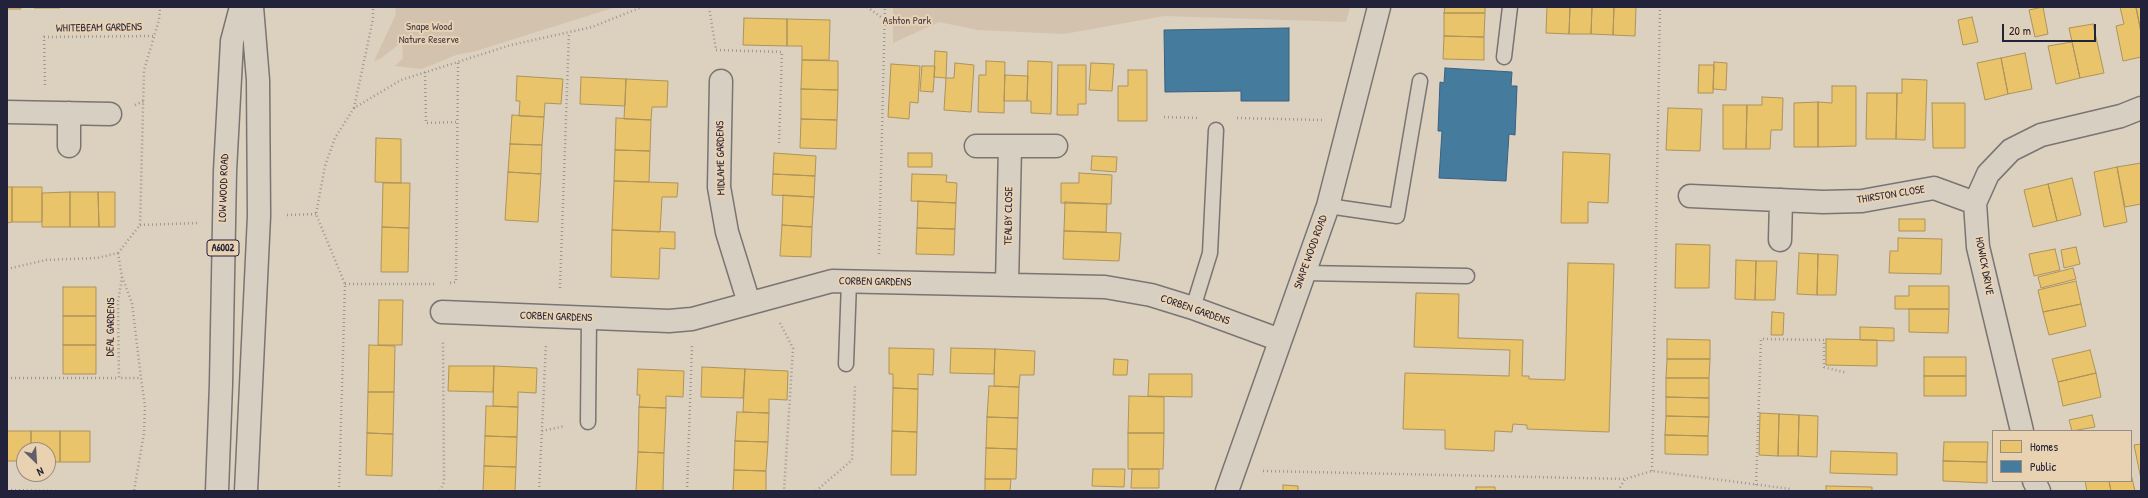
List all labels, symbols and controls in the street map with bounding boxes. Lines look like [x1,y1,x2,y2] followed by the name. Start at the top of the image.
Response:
[883,14,931,28] park label: Ashton Park
[2004,16,2098,42] scale bar
[399,20,459,46] park label: Snape Wood Nature Reserve
[56,21,142,35] street label: WHITEBEAM GARDENS
[2009,22,2031,39] text: 20 m
[714,121,728,195] street label: MIDLAME GARDENS
[216,154,232,222] street label: LOW WOOD ROAD
[1856,183,1926,207] street label: THIRSTON CLOSE
[1002,187,1016,245] street label: TEALBY CLOSE
[1292,213,1330,291] street label: SNAPE WOOD ROAD
[1972,236,1996,296] street label: HOWICK DRIVE
[207,240,239,256] road number: A6002
[839,275,911,289] street label: CORBEN GARDENS
[1159,292,1231,328] street label: CORBEN GARDENS
[104,298,118,356] street label: DEAL GARDENS
[519,309,593,325] street label: CORBEN GARDENS
[1992,430,2132,482] legend
[2030,438,2058,455] text: Homes
[16,442,56,482] north arrow
[2030,458,2056,475] text: Public
[35,464,46,480] text: N

